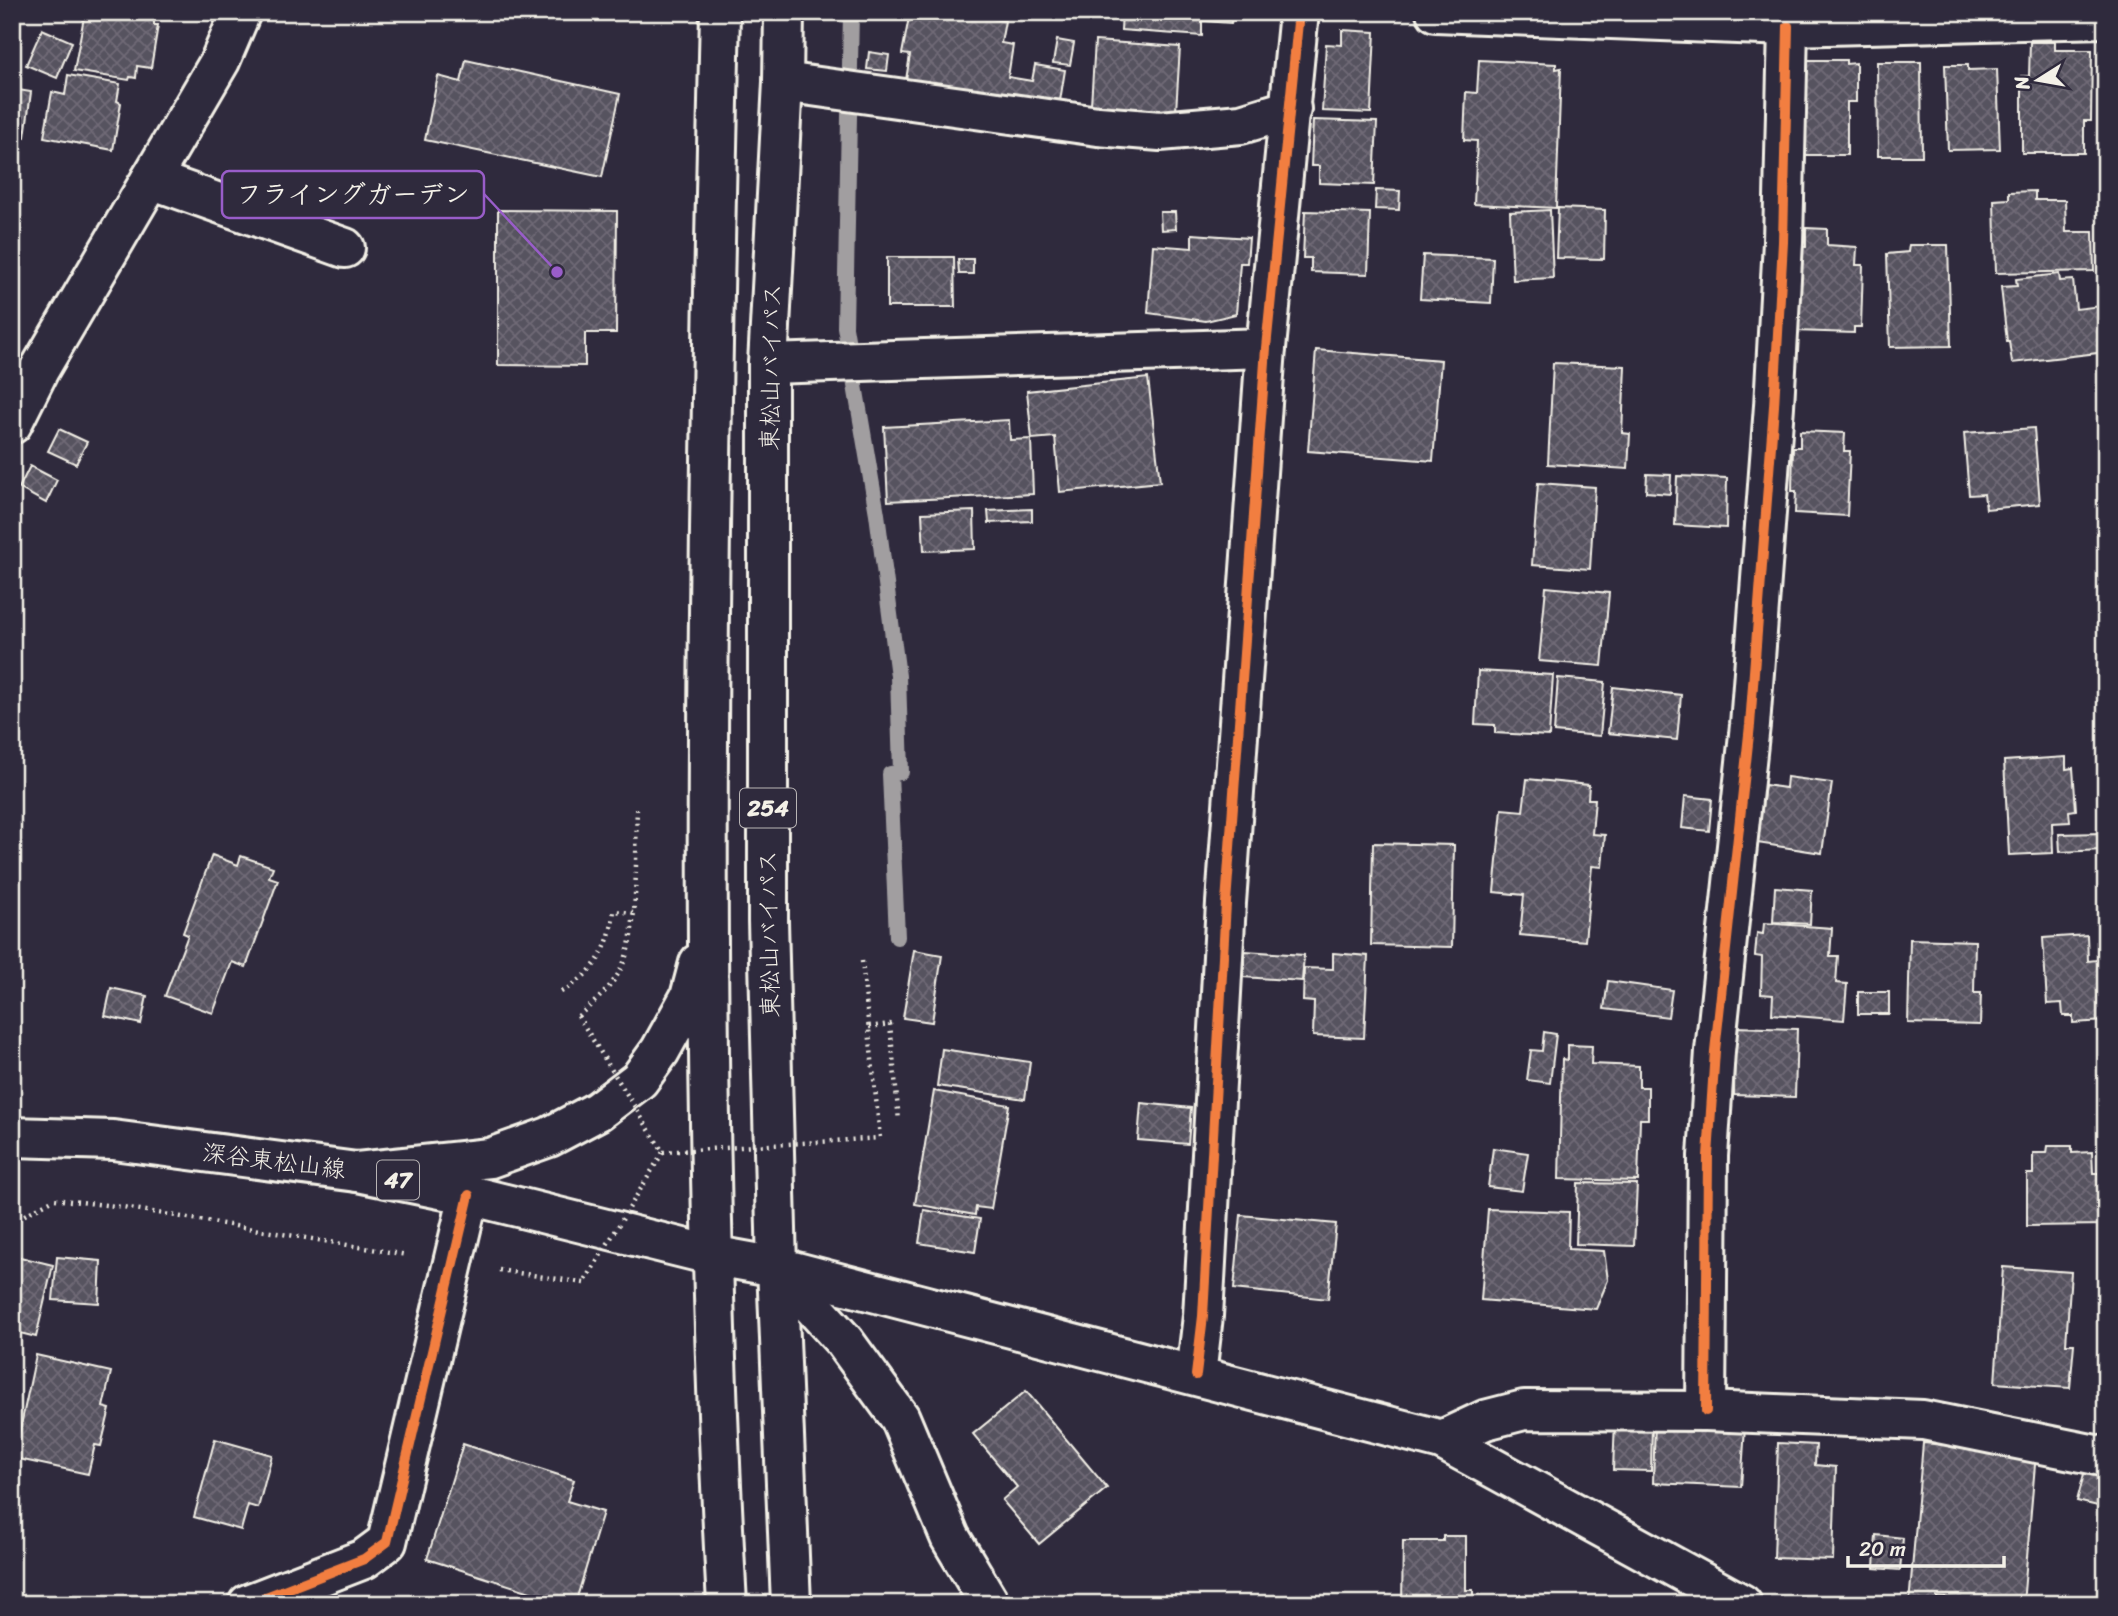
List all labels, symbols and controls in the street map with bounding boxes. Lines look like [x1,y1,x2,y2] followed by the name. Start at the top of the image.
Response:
[2002,46,2072,116] north arrow
[2004,73,2039,94] text: N
[222,171,484,218] callout: フライングガーデン
[236,171,470,217] text: フライングガーデン
[749,283,793,451] street label: 東松山バイパス
[740,788,796,828] road number: 254
[747,850,791,1018] street label: 東松山バイパス
[200,1131,348,1191] street label: 深谷東松山線
[377,1161,419,1200] road number: 47
[1848,1525,2004,1569] scale bar
[1859,1530,1906,1568] text: 20 m

